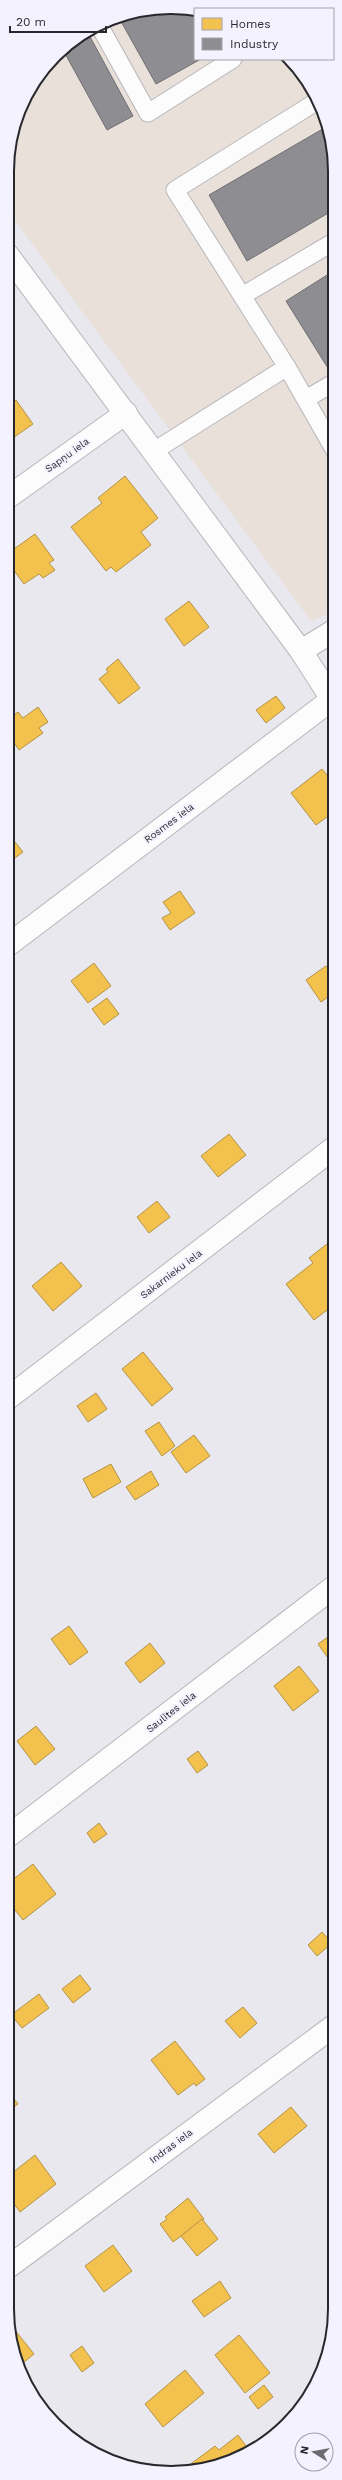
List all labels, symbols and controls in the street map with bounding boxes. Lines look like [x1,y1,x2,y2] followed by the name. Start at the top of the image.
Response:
[10,8,106,34] scale bar
[194,8,334,60] legend
[16,15,46,29] text: 20 m
[230,17,271,31] text: Homes
[230,37,279,51] text: Industry
[43,435,92,475] street label: Sapņu iela
[142,801,196,845] street label: Rosmes iela
[138,1247,204,1301] street label: Sakarnieku iela
[144,1689,198,1735] street label: Saulītes iela
[147,2126,195,2166] street label: Indras iela
[294,2432,334,2472] north arrow
[298,2445,312,2455] text: N

